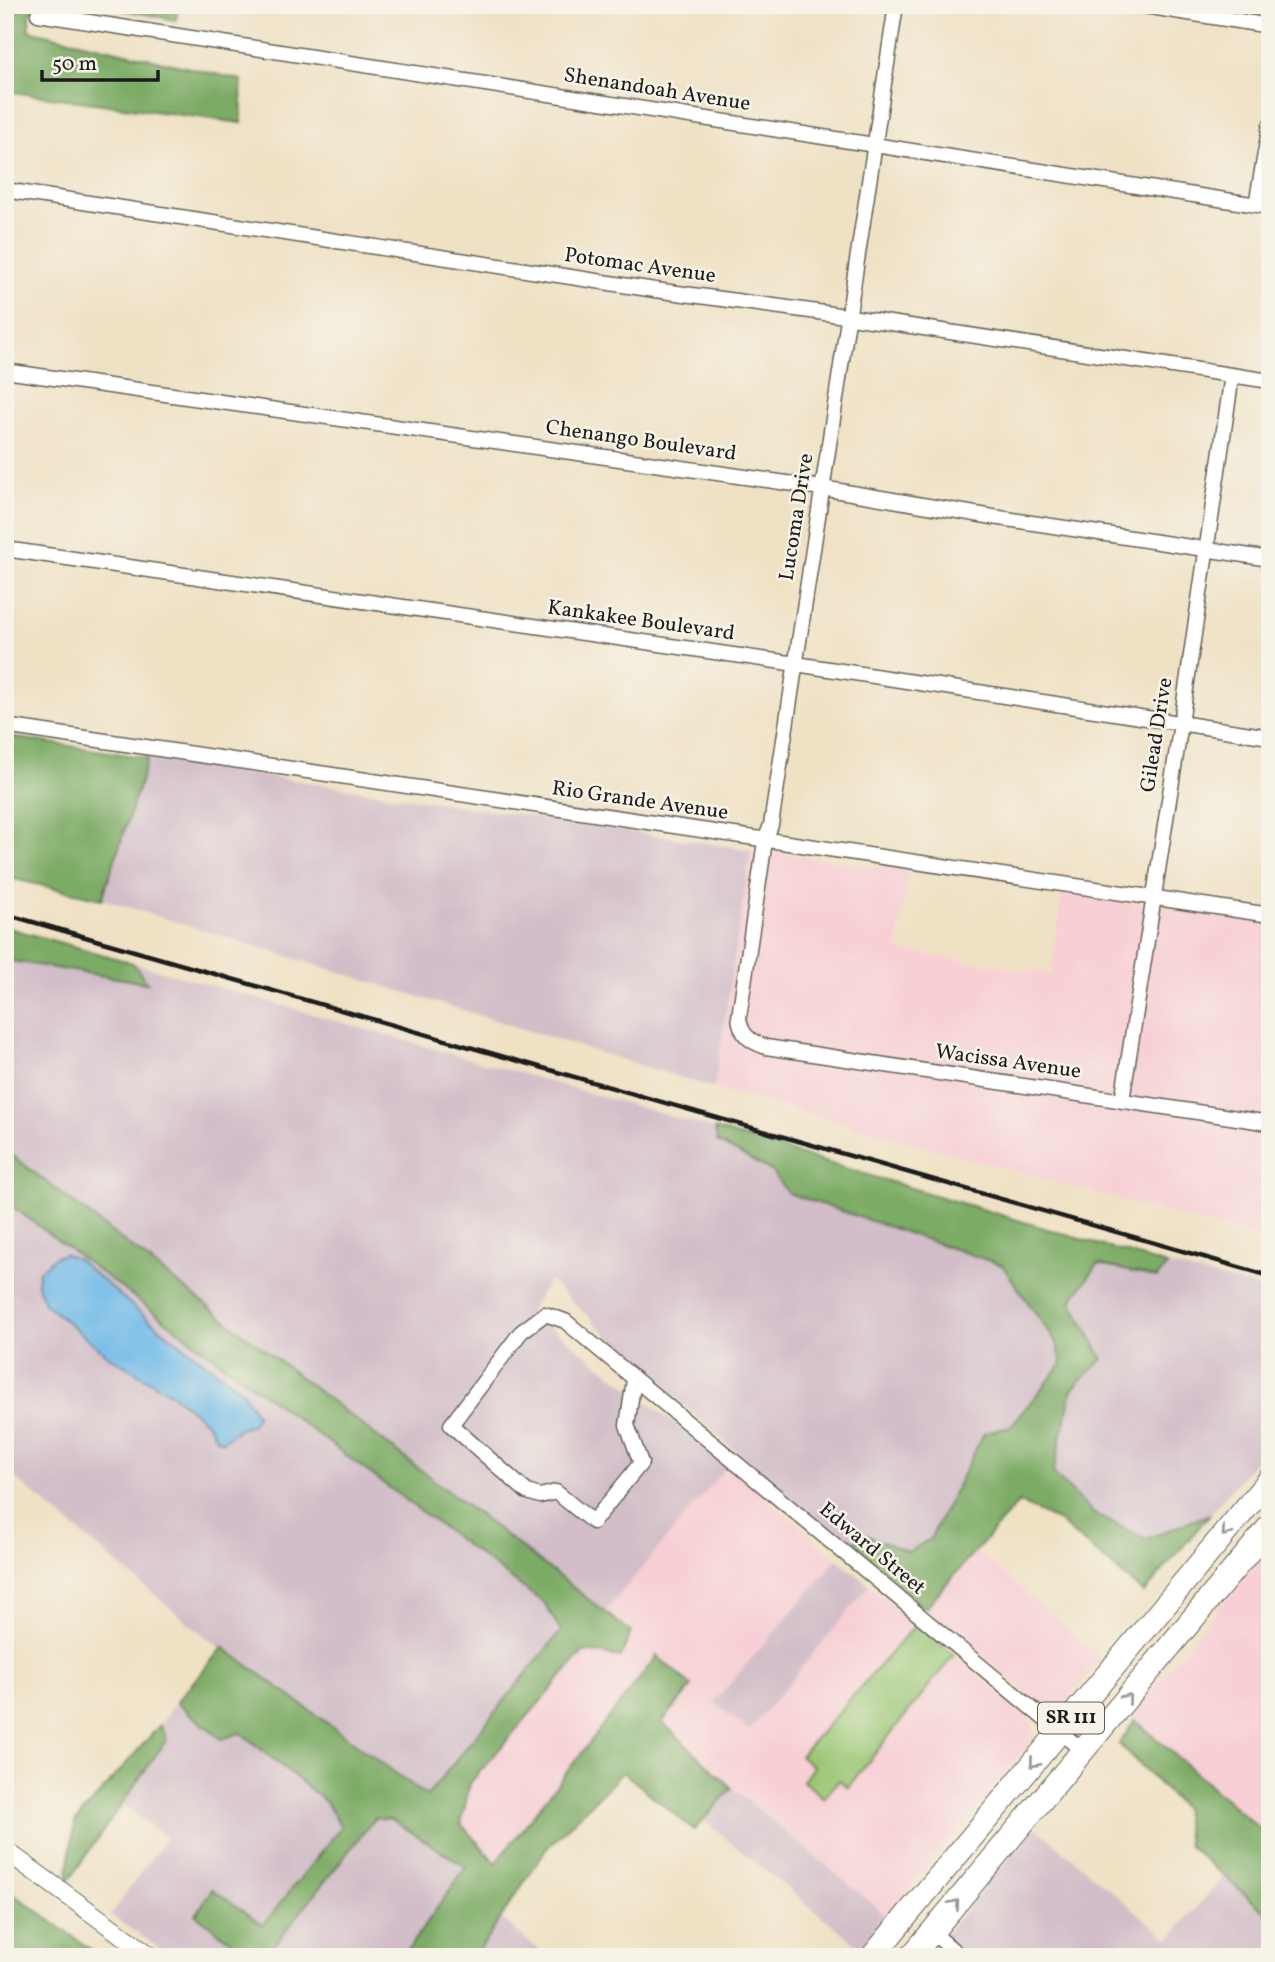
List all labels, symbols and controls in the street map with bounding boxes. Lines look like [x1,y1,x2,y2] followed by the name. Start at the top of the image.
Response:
[42,38,158,82] scale bar
[52,50,97,79] text: 50 m
[562,61,752,119] street label: Shenandoah Avenue
[562,241,718,291] street label: Potomac Avenue
[544,413,738,469] street label: Chenango Boulevard
[773,451,821,583] street label: Lucoma Drive
[546,594,736,648] street label: Kankakee Boulevard
[1134,676,1180,794] street label: Gilead Drive
[550,774,730,828] street label: Rio Grande Avenue
[933,1037,1083,1087] street label: Wacissa Avenue
[812,1496,932,1602] street label: Edward Street
[1222,1523,1234,1536] one-way arrow
[1118,1694,1131,1706] one-way arrow
[1038,1702,1104,1734] road number: SR 111
[1029,1755,1042,1768] one-way arrow
[947,1900,959,1913] one-way arrow

